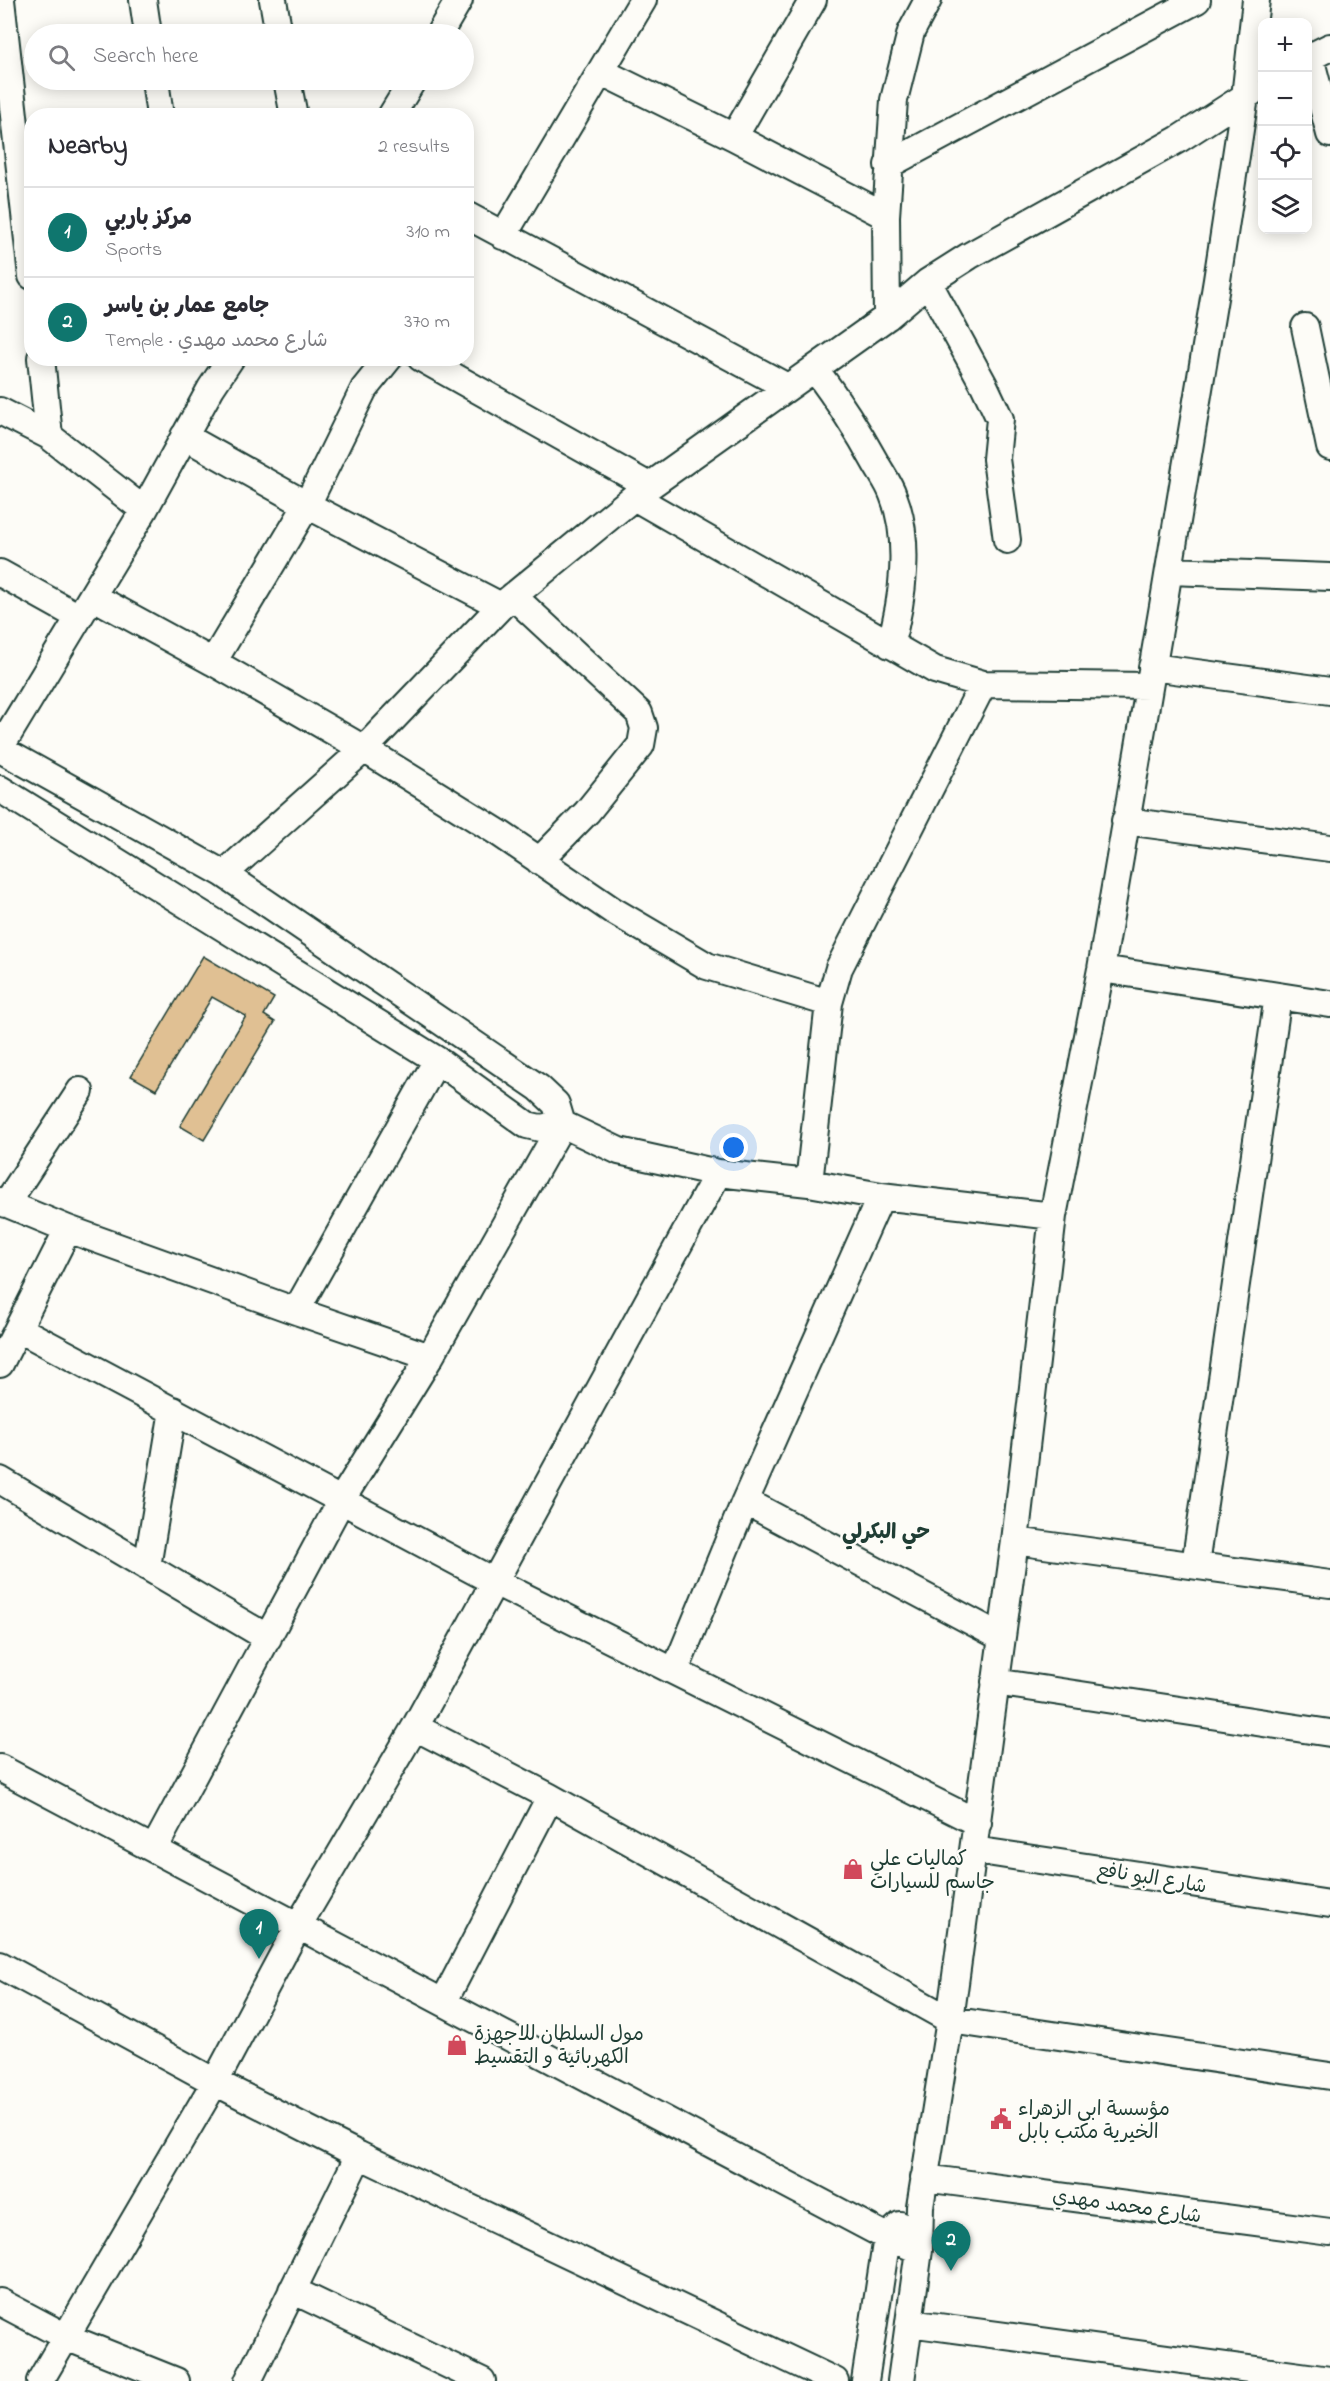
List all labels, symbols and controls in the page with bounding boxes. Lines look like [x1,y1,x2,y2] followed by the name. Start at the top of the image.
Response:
[1258,18,1312,234] map controls
[1258,18,1312,72] button: +
[24,24,474,90] search box
[45,41,78,74] icon: search
[93,41,198,73] text: Search here
[1258,72,1312,126] button: −
[1258,126,1312,180] button: locate
[48,128,127,166] text: Nearby
[378,133,450,162] text: 2 results
[1258,180,1312,234] button: layers
[105,203,192,235] text: مركز باربي
[64,218,71,247] text: 1
[406,218,450,247] text: 310 m
[105,236,162,265] text: Sports
[105,291,269,323] text: جامع عمار بن ياسر
[63,308,72,337] text: 2
[404,308,450,337] text: 370 m
[105,327,328,356] text: Temple · شارع محمد مهدي
[719,1133,748,1162] your location
[842,1518,930,1550] district label: حي البكرلي
[870,1846,995,1898] place label: كماليات علي جاسم للسيارات
[1095,1856,1208,1902] street label: شارع البو نافع
[841,1857,865,1881] shop icon: كماليات علي جاسم للسيارات
[240,1910,278,1959] pin: 1
[474,2021,644,2073] place label: مول السلطان للاجهزة الكهربائية و التقسيط
[445,2033,469,2057] shop icon: مول السلطان للاجهزة الكهربائية و التقسيط
[1018,2096,1170,2148] place label: مؤسسة ابي الزهراء الخيرية مكتب بابل
[989,2107,1013,2131] public building icon: مؤسسة ابي الزهراء الخيرية مكتب بابل
[1050,2183,1203,2232] street label: شارع محمد مهدي
[932,2222,970,2271] pin: 2

